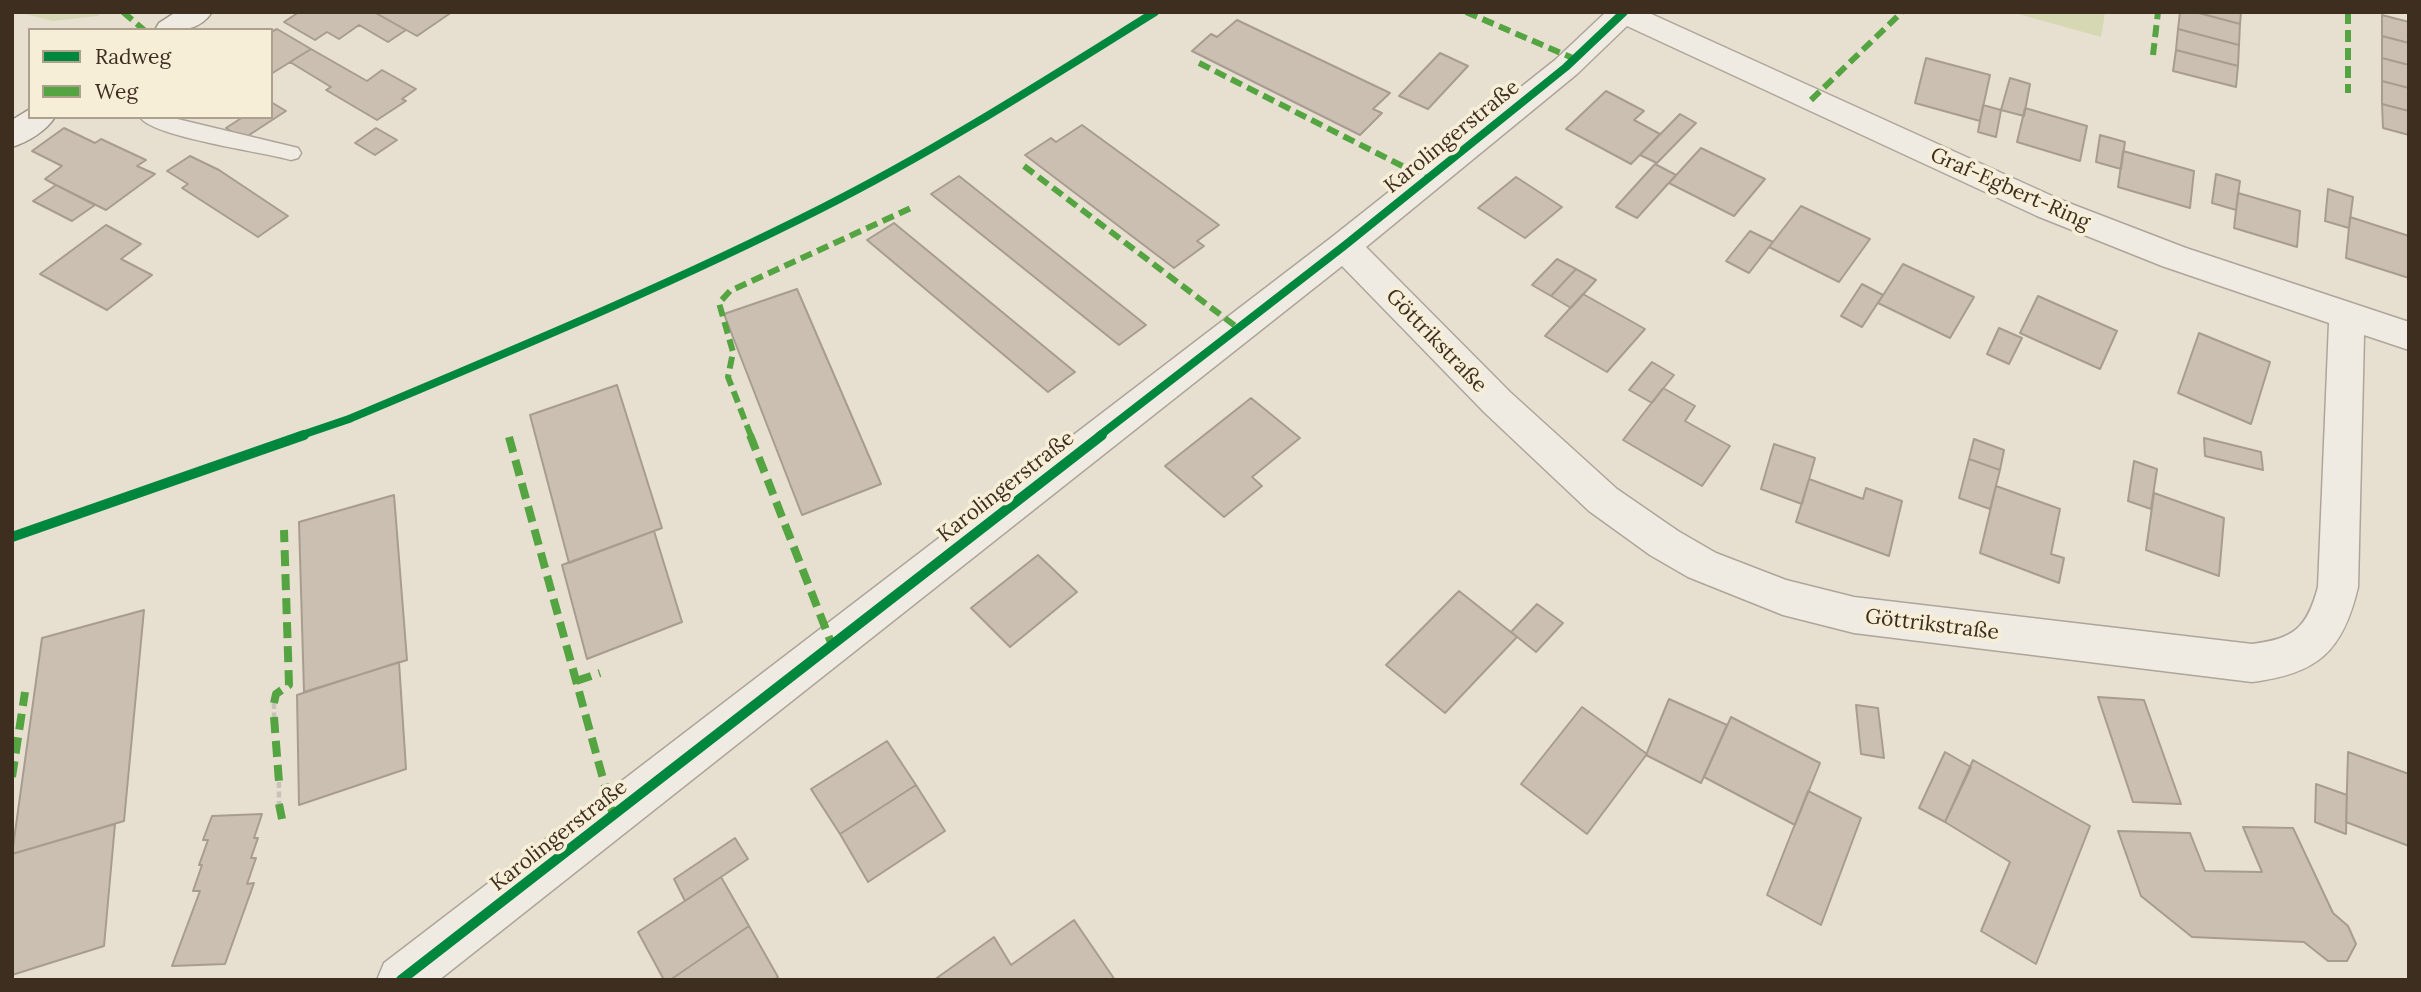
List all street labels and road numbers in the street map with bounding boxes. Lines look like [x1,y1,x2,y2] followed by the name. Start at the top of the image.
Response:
[1380,75,1524,199] street label: Karolingerstraße
[1926,143,2094,235] street label: Graf-Egbert-Ring
[1380,284,1492,398] street label: Göttrikstraße
[933,426,1079,548] street label: Karolingerstraße
[1864,604,2000,646] street label: Göttrikstraße
[486,775,632,897] street label: Karolingerstraße

